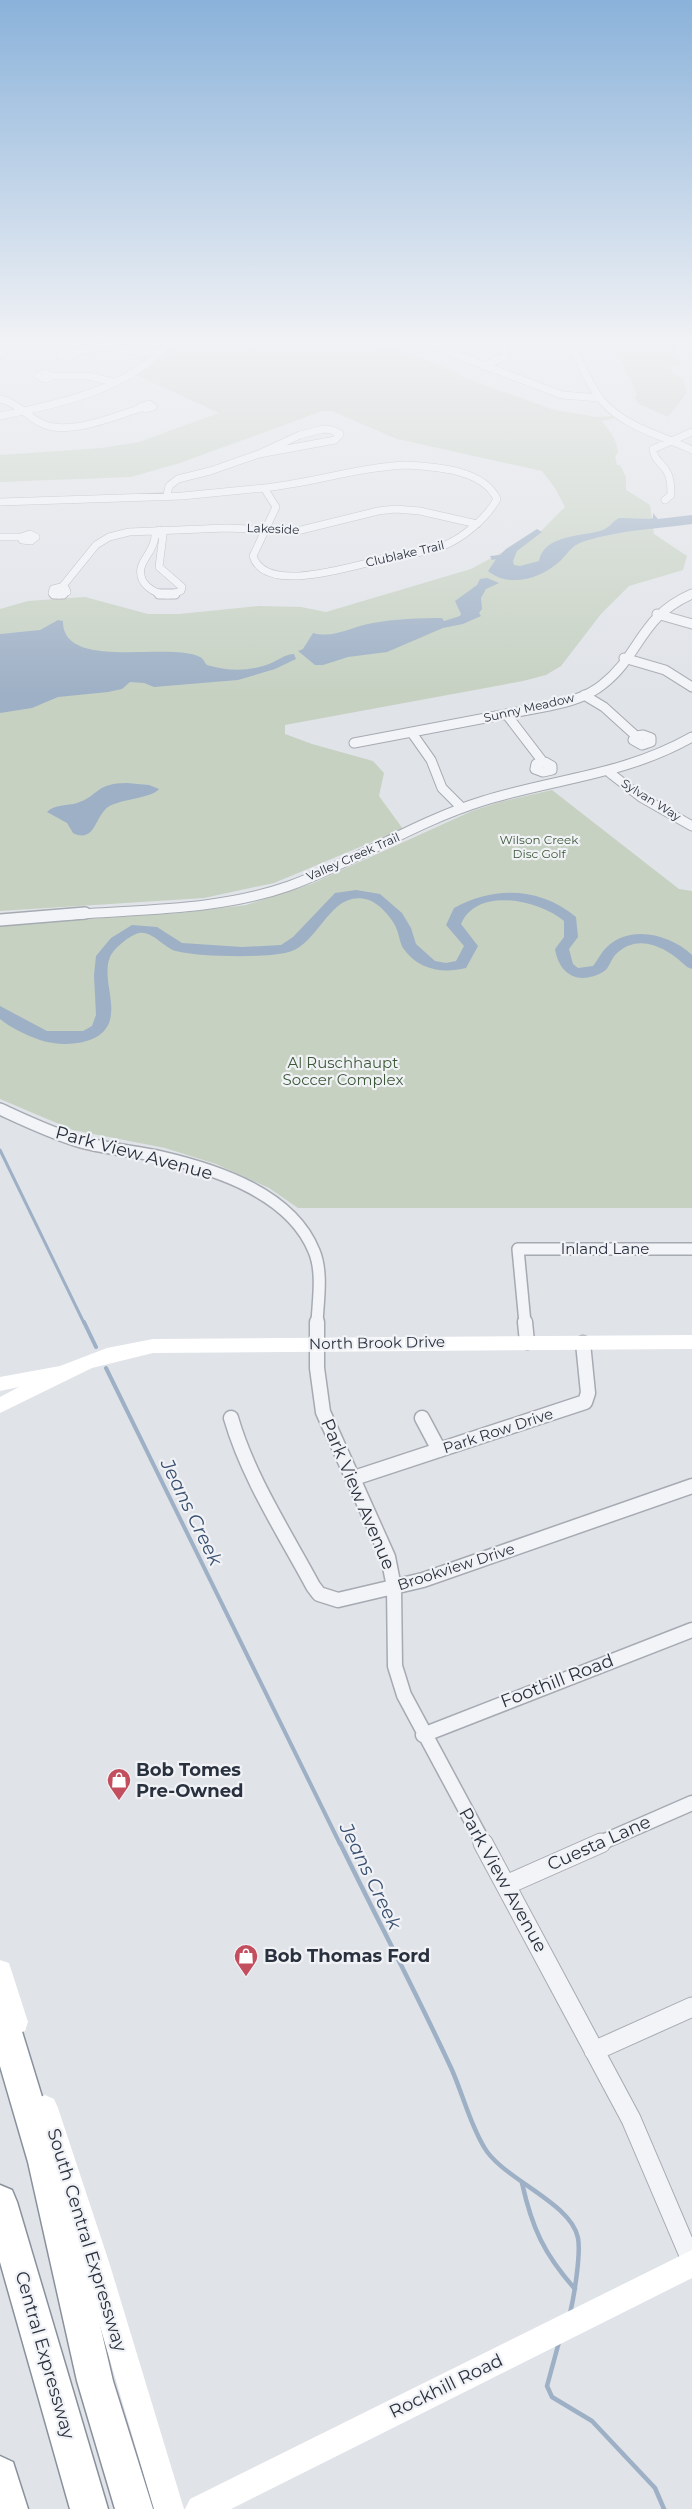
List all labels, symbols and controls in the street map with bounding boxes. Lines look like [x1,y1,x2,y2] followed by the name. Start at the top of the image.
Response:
[246,520,300,537] street label: Lakeside
[364,537,446,570] street label: Clublake Trail
[482,690,576,725] street label: Sunny Meadow
[619,775,684,824] street label: Sylvan Way
[304,829,402,884] street label: Valley Creek Trail
[499,832,579,861] park label: Wilson Creek Disc Golf
[283,1053,403,1089] park label: Al Ruschhaupt Soccer Complex
[53,1121,215,1185] street label: Park View Avenue
[561,1239,649,1258] street label: Inland Lane
[309,1332,445,1353] street label: North Brook Drive
[440,1404,555,1457] street label: Park Row Drive
[316,1415,400,1573] street label: Park View Avenue
[155,1454,228,1570] water label: Jeans Creek
[395,1539,517,1594] street label: Brookview Drive
[497,1649,617,1713] street label: Foothill Road
[136,1759,244,1802] place label: Bob Tomes Pre-Owned
[106,1767,132,1801] shop icon: Bob Tomes Pre-Owned
[454,1804,552,1956] street label: Park View Avenue
[544,1810,654,1876] street label: Cuesta Lane
[334,1818,407,1934] water label: Jeans Creek
[233,1943,259,1977] shop icon: Bob Thomas Ford
[264,1945,430,1967] place label: Bob Thomas Ford
[43,2126,131,2354] street label: South Central Expressway
[11,2269,79,2441] street label: Central Expressway
[386,2349,506,2423] street label: Rockhill Road

